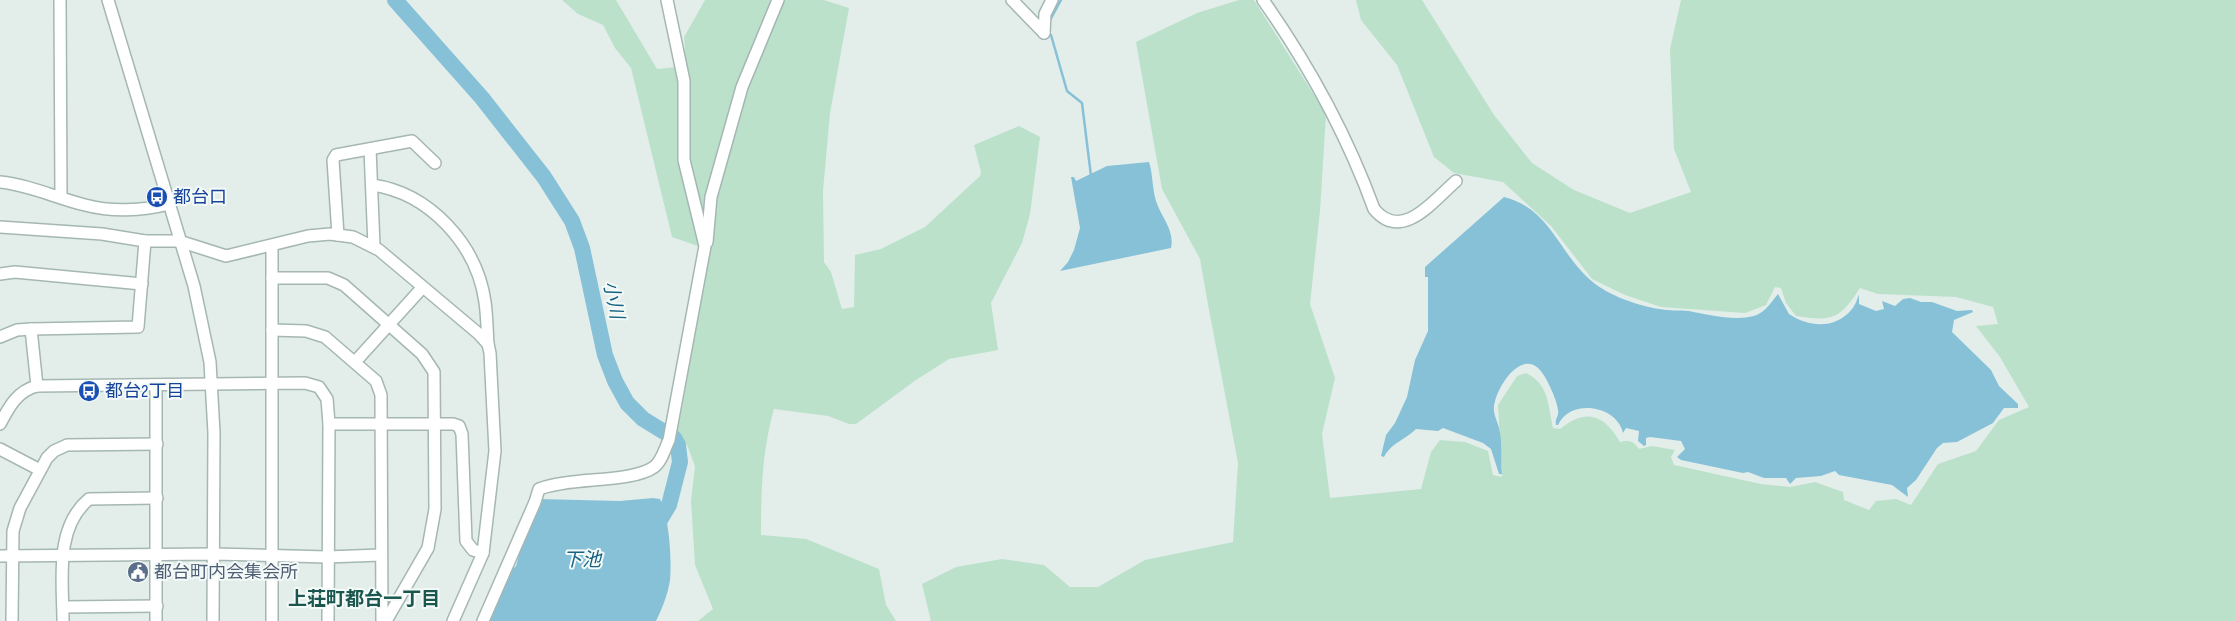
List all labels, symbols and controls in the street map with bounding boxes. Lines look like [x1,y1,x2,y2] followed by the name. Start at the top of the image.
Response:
[145,185,169,209] bus stop icon: 都台口
[173,187,227,208] place label: 都台口
[598,279,629,323] water label: 小川
[77,379,101,403] bus stop icon: 都台2丁目
[105,381,184,402] place label: 都台2丁目
[563,549,603,572] water label: 下池
[126,560,150,584] public building icon: 都台町内会集会所
[154,562,298,583] place label: 都台町内会集会所
[288,588,440,611] district label: 上荘町都台一丁目

